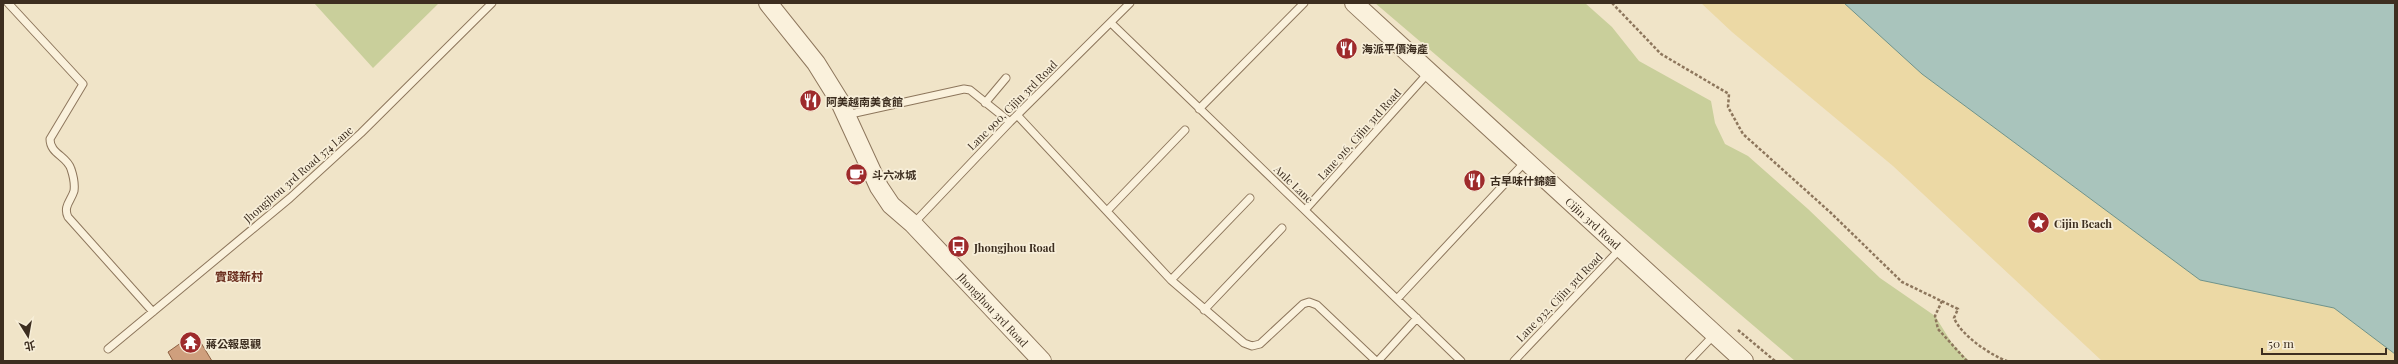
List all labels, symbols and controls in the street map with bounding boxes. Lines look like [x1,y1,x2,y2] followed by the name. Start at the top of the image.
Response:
[1333,35,1359,61] restaurant icon: 海派平價海產
[1362,41,1428,56] place label: 海派平價海產
[964,56,1061,153] street label: Lane 900, Cijin 3rd Road
[1314,85,1404,183] street label: Lane 916, Cijin 3rd Road
[797,88,823,114] restaurant icon: 阿美越南美食館
[826,94,903,109] place label: 阿美越南美食館
[239,122,356,226] street label: Jhongjhou 3rd Road 374 Lane
[843,161,869,187] cafe icon: 斗六冰城
[1270,161,1317,207] street label: Anle Lane
[872,167,917,182] place label: 斗六冰城
[1461,167,1487,193] restaurant icon: 古早味什錦麵
[1490,173,1556,188] place label: 古早味什錦麵
[1562,194,1625,252] street label: Cijin 3rd Road
[2026,210,2052,236] place icon: Cijin Beach
[2054,216,2112,231] place label: Cijin Beach
[945,234,971,260] bus stop icon: Jhongjhou Road
[973,240,1055,255] place label: Jhongjhou Road
[1513,249,1606,345] street label: Lane 932, Cijin 3rd Road
[215,268,263,284] district label: 實踐新村
[954,268,1032,350] street label: Jhongjhou 3rd Road
[8,316,48,356] north arrow
[178,330,204,356] temple icon: 蔣公報恩觀
[2262,330,2386,356] scale bar
[2268,335,2294,351] text: 50 m
[206,336,261,351] place label: 蔣公報恩觀
[23,338,37,355] text: 北

